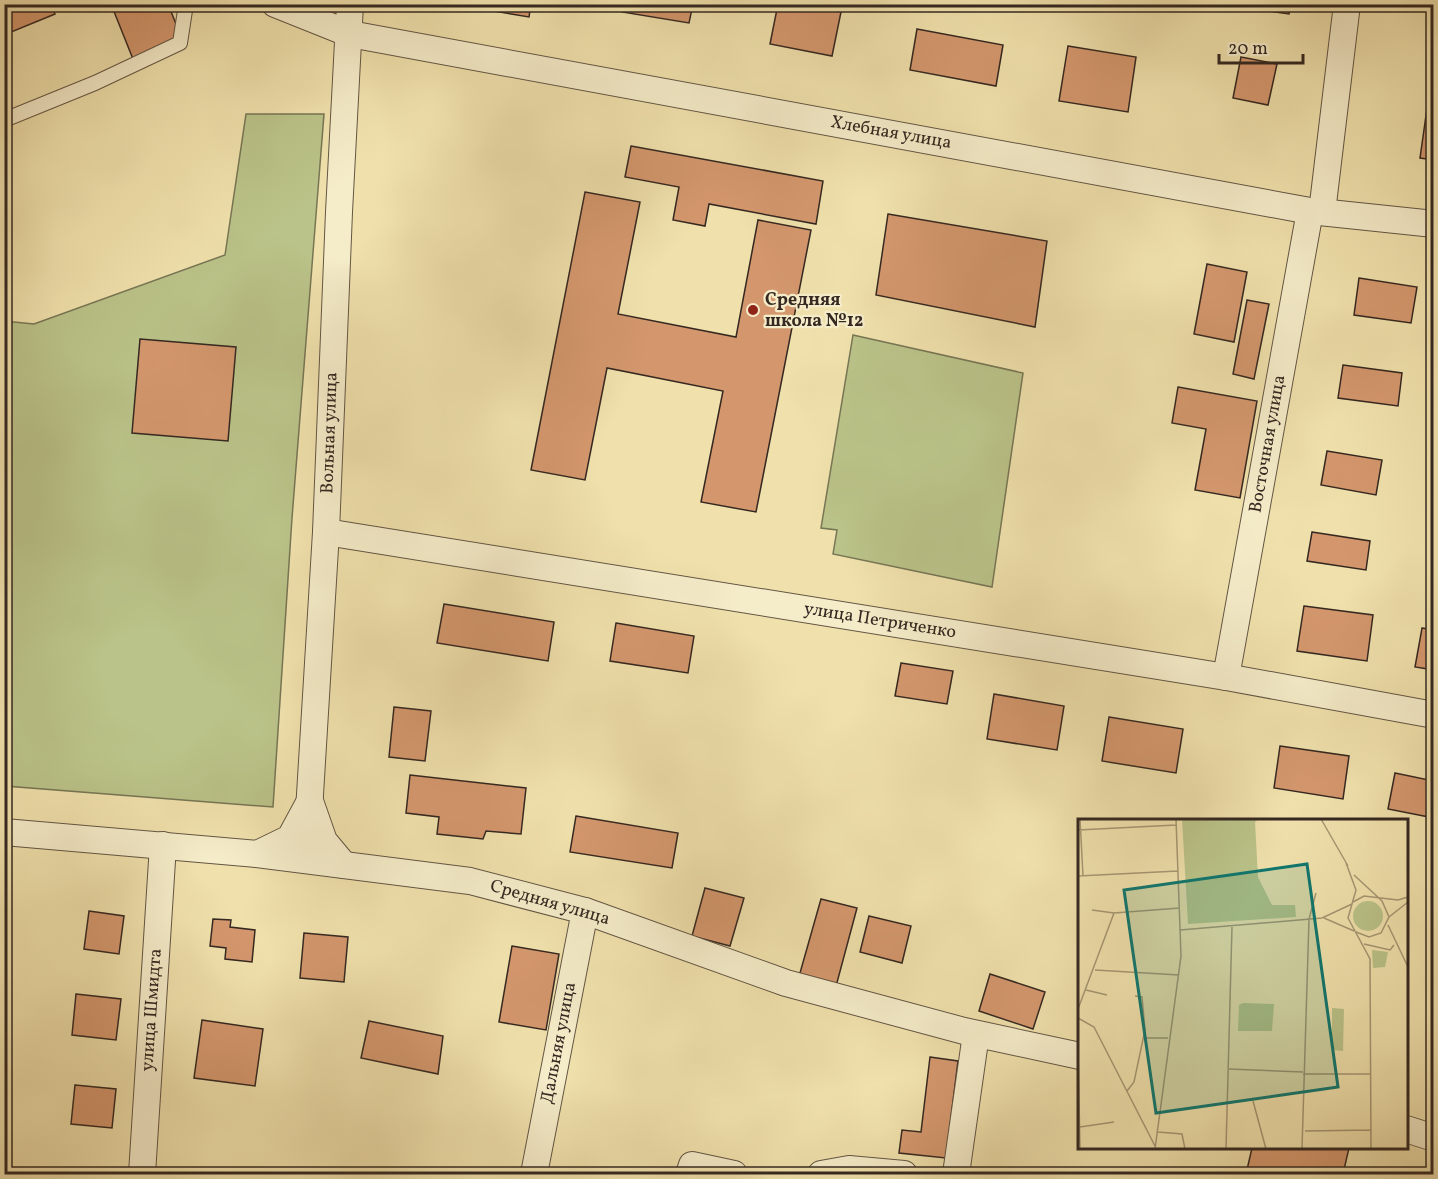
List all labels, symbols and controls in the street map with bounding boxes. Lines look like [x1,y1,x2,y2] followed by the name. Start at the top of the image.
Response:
[1219,27,1303,65] scale bar
[1228,37,1268,62] text: 20 m
[829,110,953,156] street label: Хлебная улица
[765,288,863,334] place label: Средняя школа №12
[746,303,760,317] marker: Средняя школа №12
[315,372,345,494] street label: Вольная улица
[1244,373,1292,515] street label: Восточная улица
[802,597,958,645] street label: улица Петриченко
[1078,819,1408,1149] inset map
[487,874,613,932] street label: Средняя улица
[135,948,169,1072] street label: улица Шмидта
[535,980,583,1106] street label: Дальняя улица

